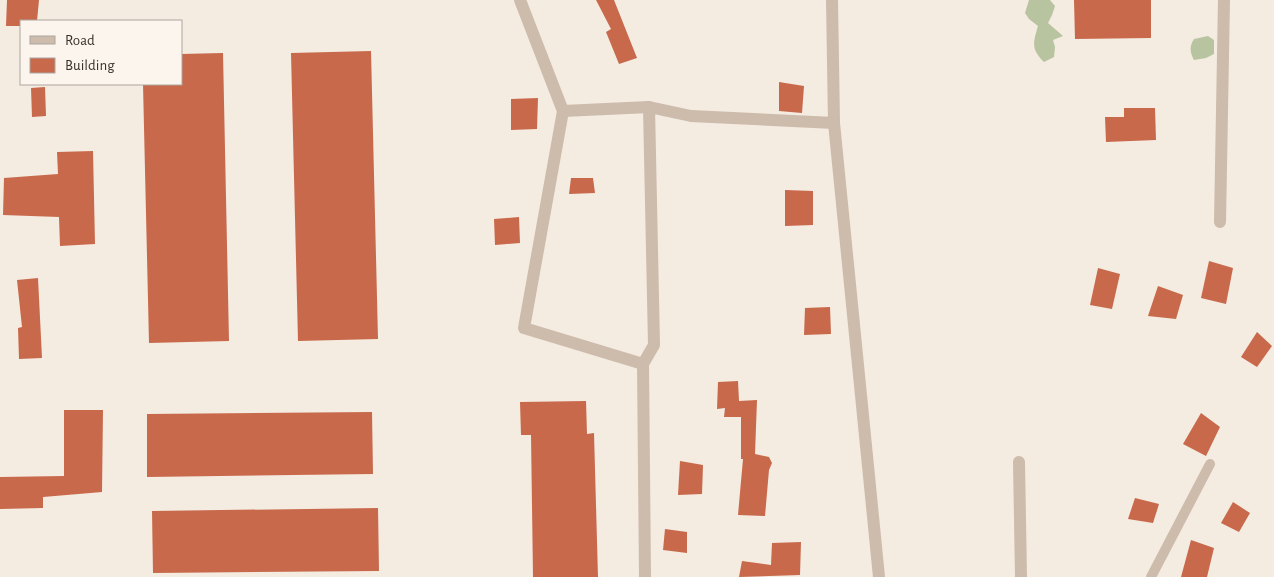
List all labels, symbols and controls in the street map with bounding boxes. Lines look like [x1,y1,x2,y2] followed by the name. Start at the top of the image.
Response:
[20,20,182,85] legend
[65,33,95,48] text: Road
[65,58,115,73] text: Building

